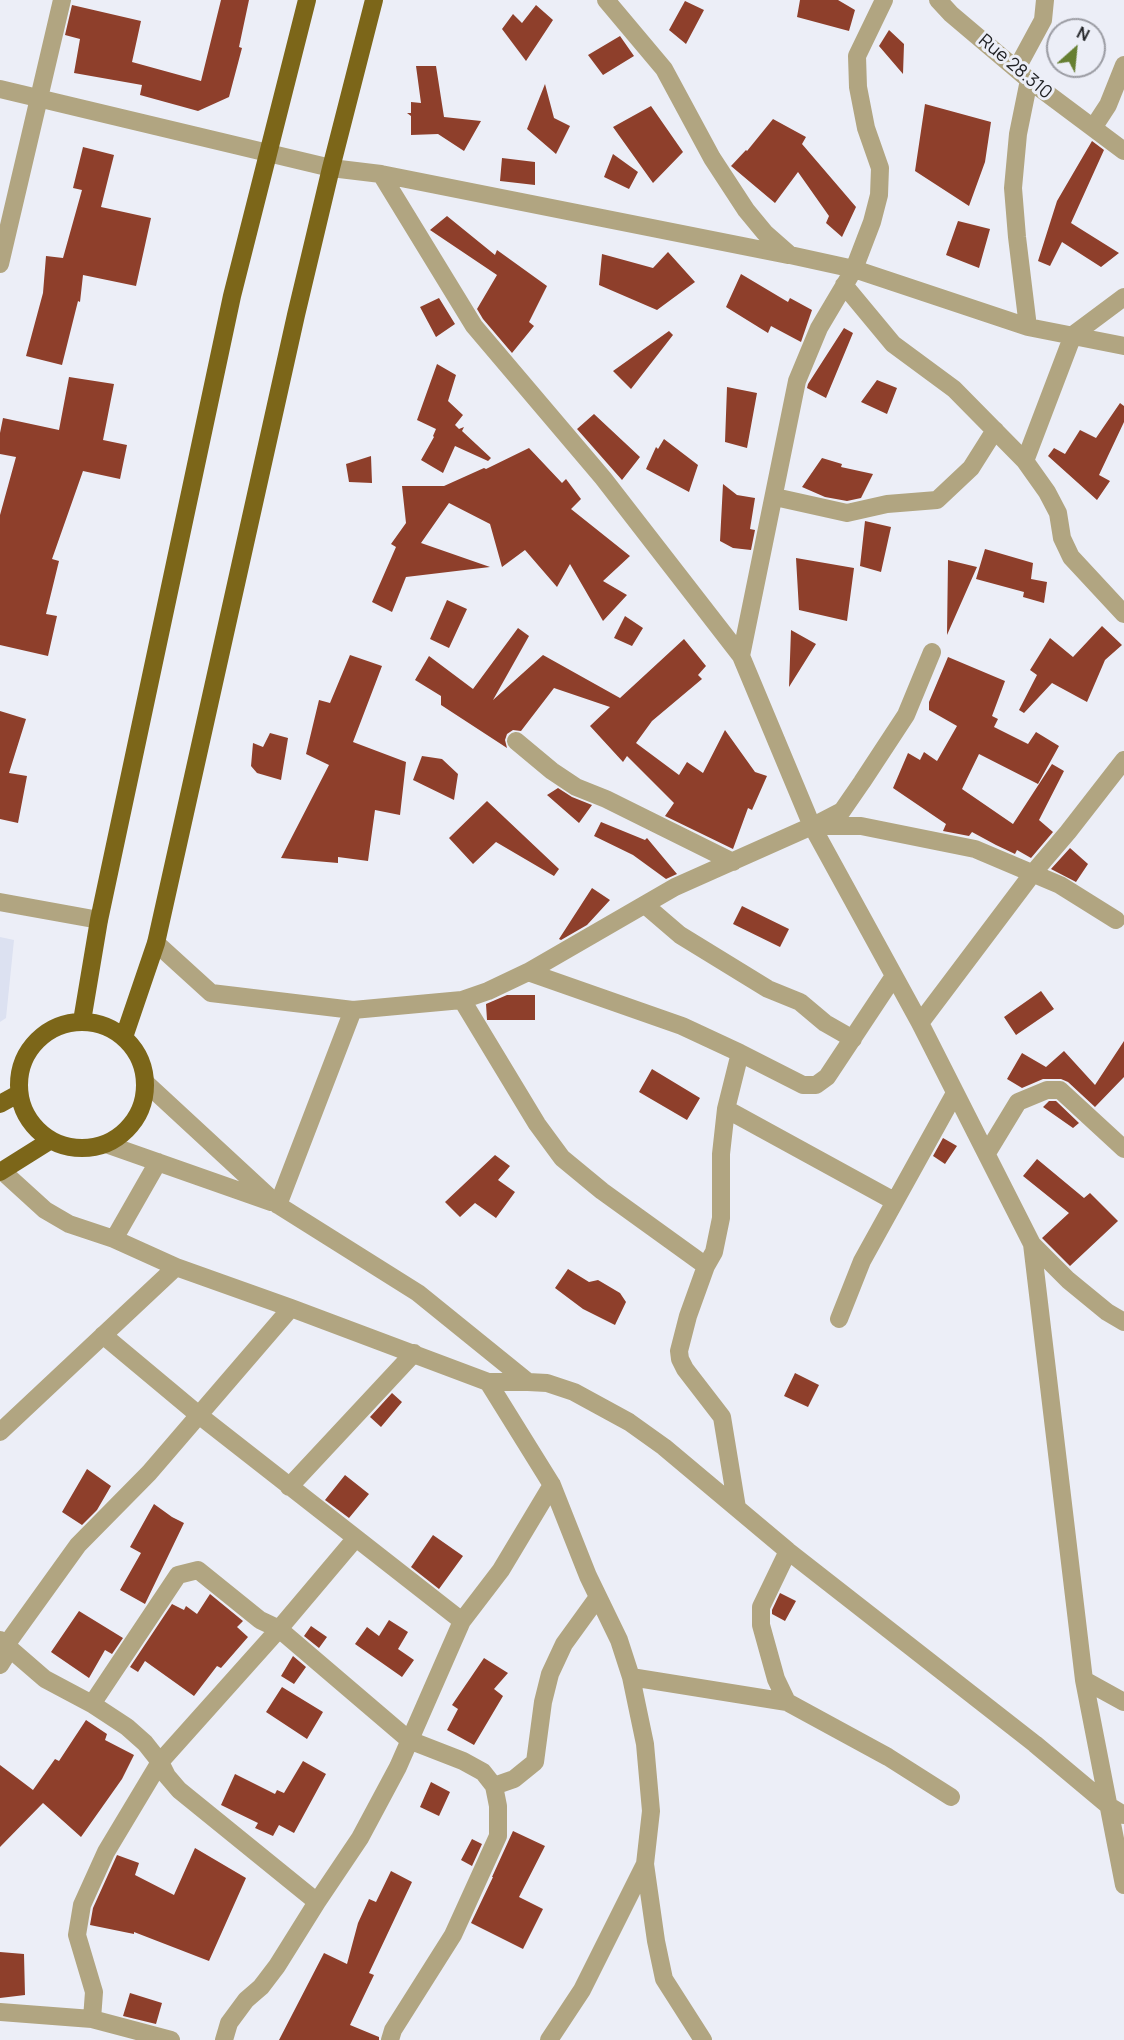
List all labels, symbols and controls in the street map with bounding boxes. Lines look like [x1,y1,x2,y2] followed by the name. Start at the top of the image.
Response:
[1046,18,1106,78] north arrow
[1073,21,1093,46] text: N
[974,30,1056,104] street label: Rue 28.310

